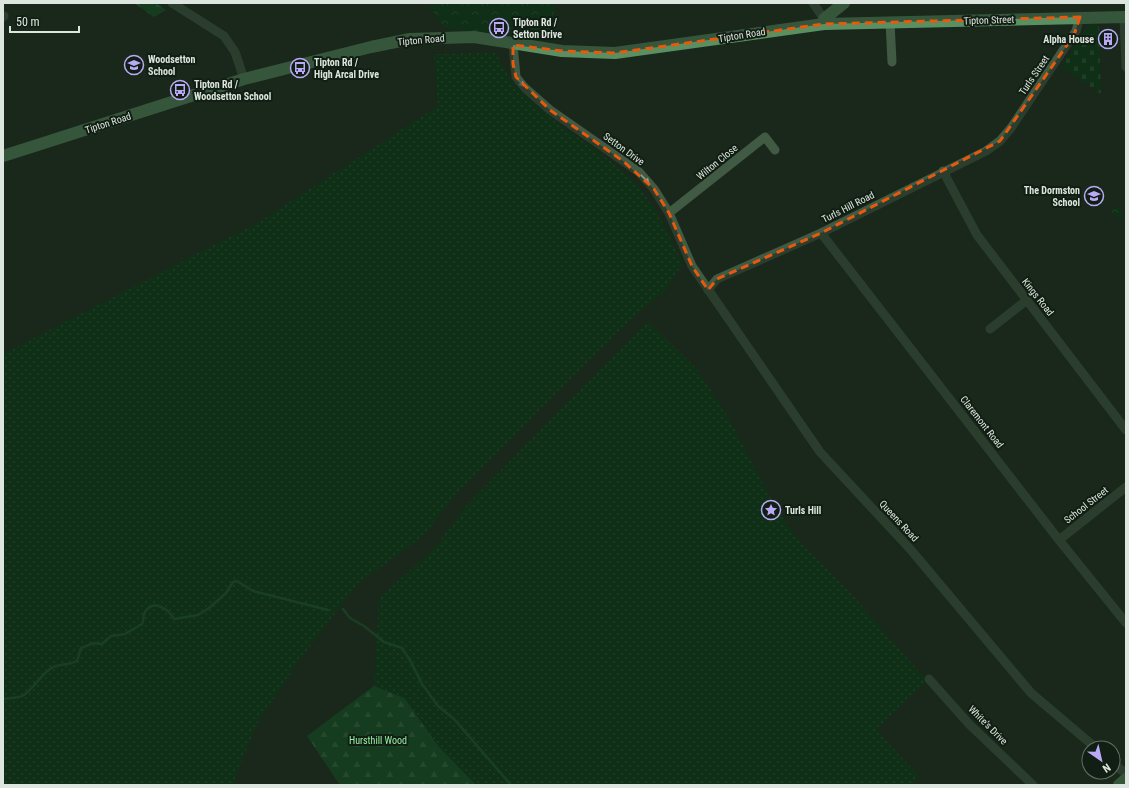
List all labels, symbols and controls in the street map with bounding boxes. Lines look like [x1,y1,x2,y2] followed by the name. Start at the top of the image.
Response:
[10,8,79,34] scale bar
[963,14,1015,26] street label: Tipton Street
[16,15,40,29] text: 50 m
[488,17,510,39] bus stop icon: Tipton Rd / Setton Drive
[513,17,562,40] place label: Tipton Rd / Setton Drive
[718,26,766,44] street label: Tipton Road
[1097,28,1119,50] building icon: Alpha House
[397,32,445,48] street label: Tipton Road
[1043,34,1094,45] place label: Alpha House
[1017,53,1051,97] street label: Turls Street
[123,54,145,76] school or university icon: Woodsetton School
[148,54,196,77] place label: Woodsetton School
[289,57,311,79] bus stop icon: Tipton Rd / High Arcal Drive
[314,57,379,80] place label: Tipton Rd / High Arcal Drive
[516,77,525,87] one-way arrow
[169,79,191,101] bus stop icon: Tipton Rd / Woodsetton School
[194,79,271,102] place label: Tipton Rd / Woodsetton School
[84,110,132,136] street label: Tipton Road
[601,130,647,168] street label: Setton Drive
[694,142,740,182] street label: Wilton Close
[640,174,649,184] one-way arrow
[1024,185,1080,208] place label: The Dormston School
[1083,185,1105,207] school or university icon: The Dormston School
[820,189,876,225] street label: Turls Hill Road
[1020,276,1056,318] street label: Kings Road
[958,394,1006,450] street label: Claremont Road
[1062,484,1110,526] street label: School Street
[877,498,921,544] street label: Queens Road
[760,499,782,521] place icon: Turls Hill
[785,505,821,516] place label: Turls Hill
[966,703,1010,747] street label: White's Drive
[349,735,407,746] park label: Hursthill Wood
[1081,740,1121,780] north arrow
[1100,761,1113,775] text: N

